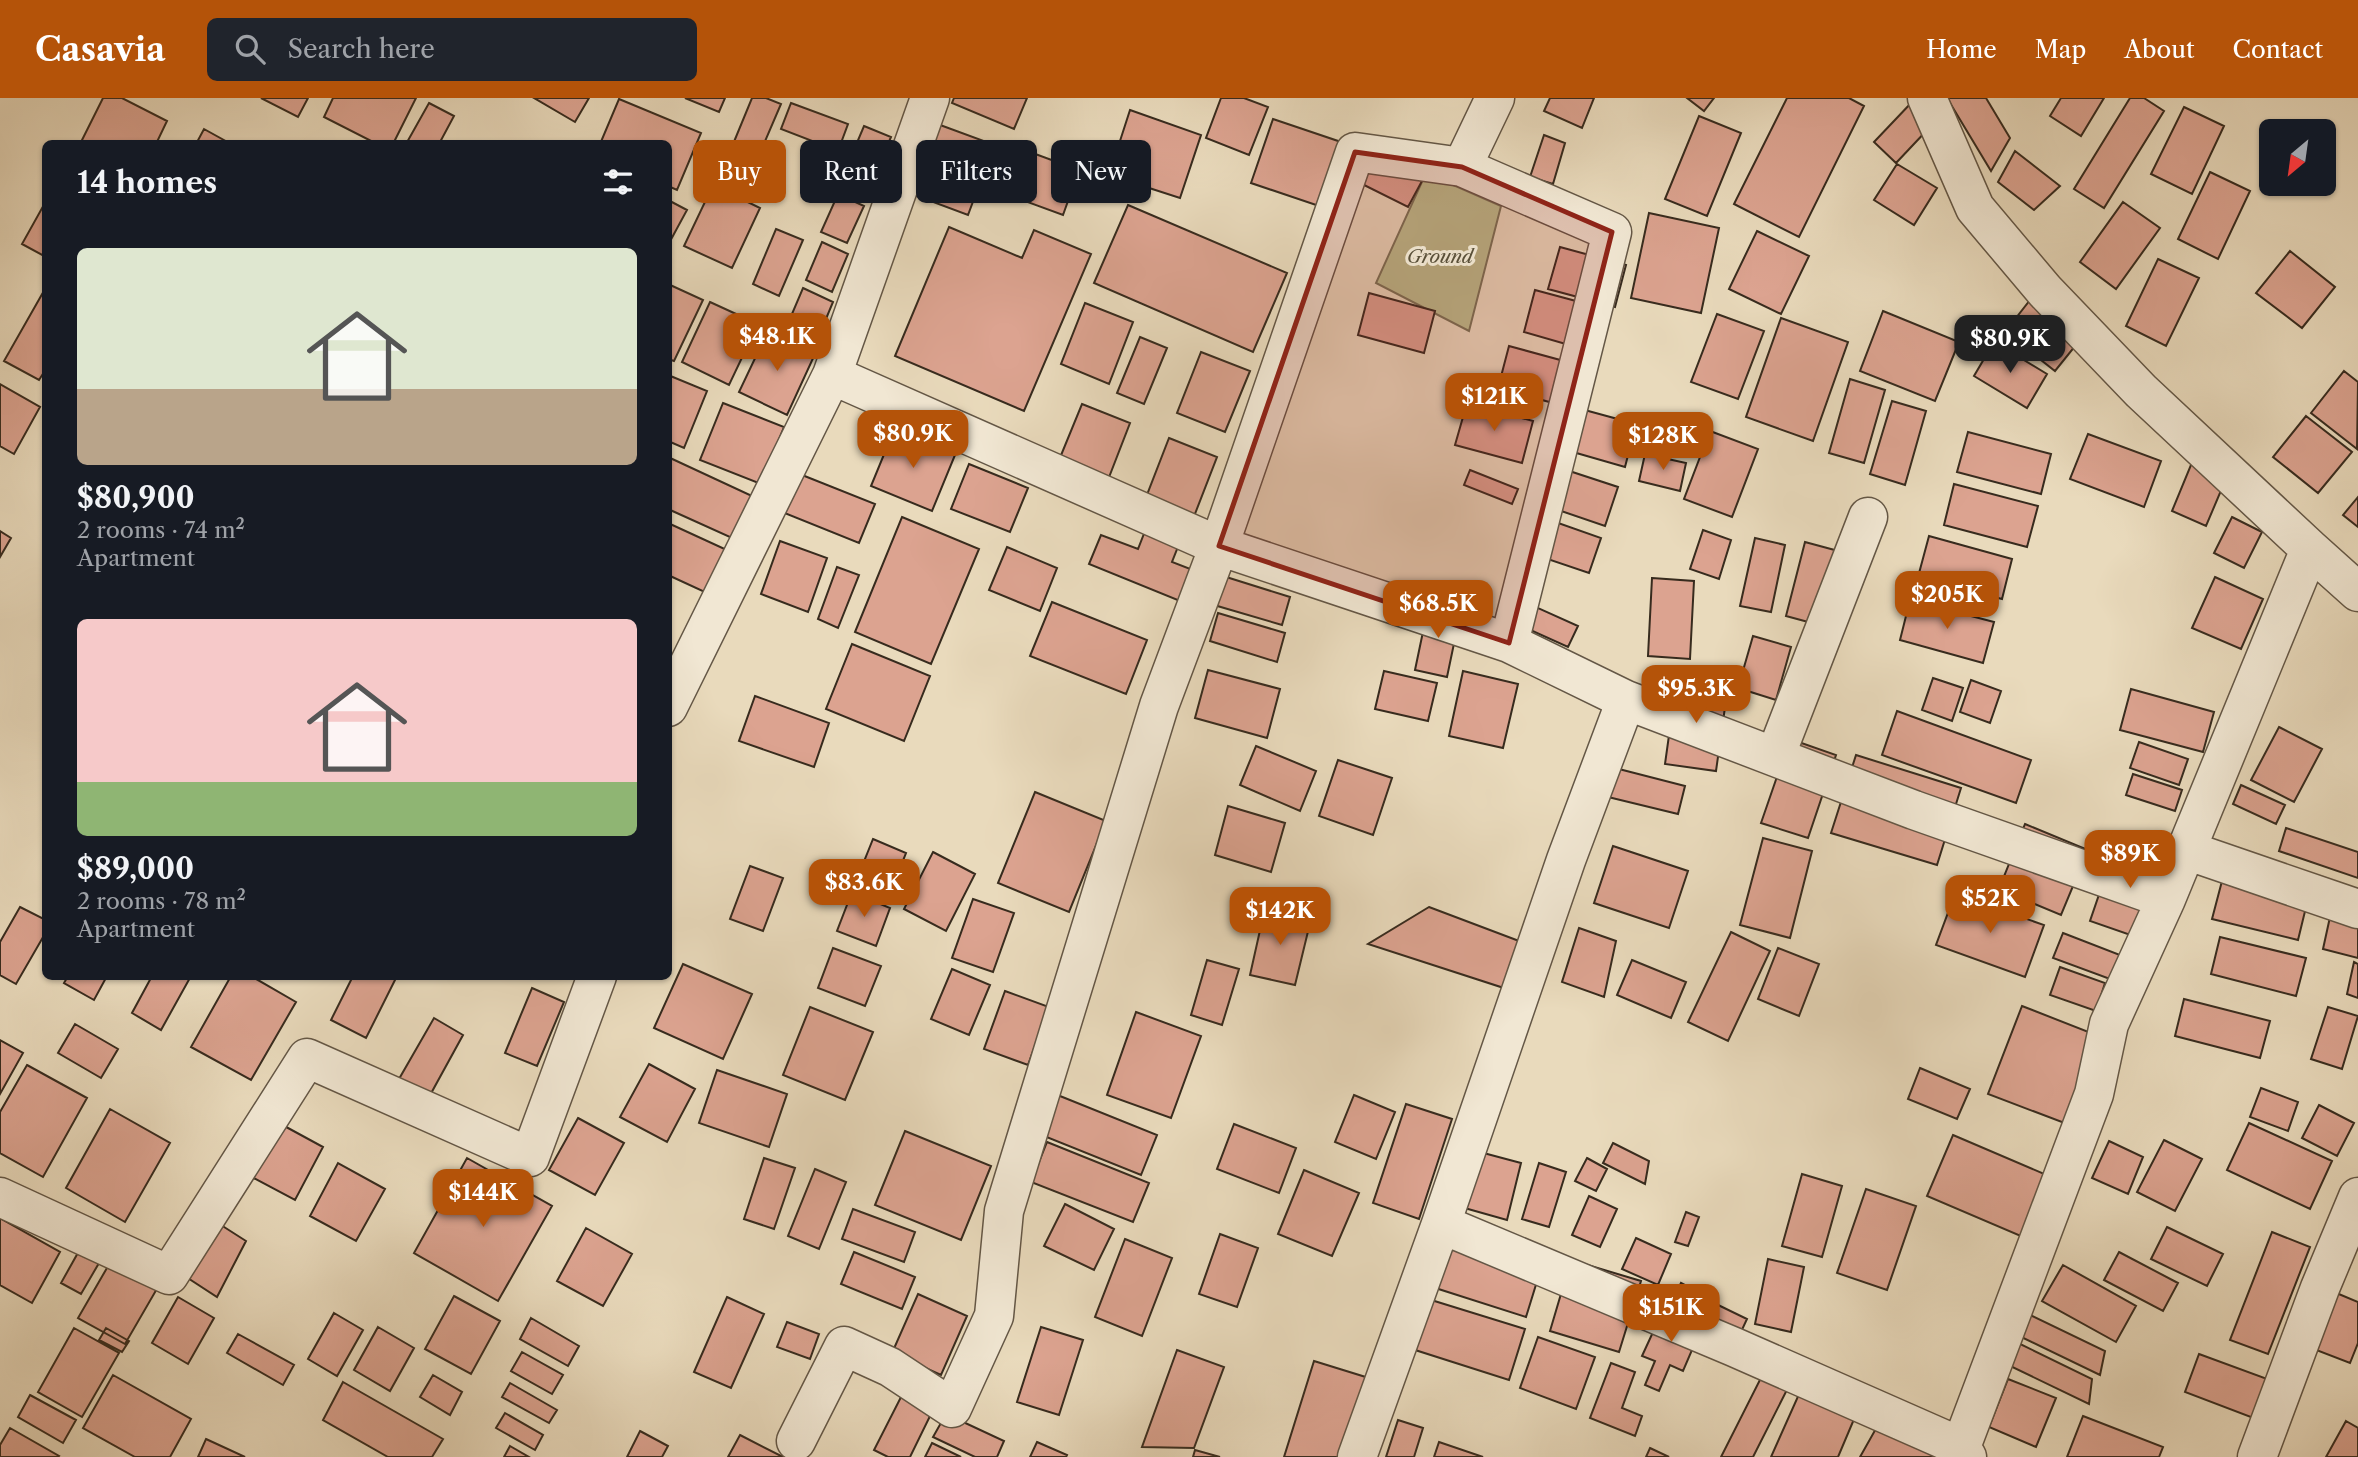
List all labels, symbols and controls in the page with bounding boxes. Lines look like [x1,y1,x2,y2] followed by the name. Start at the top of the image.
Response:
[207,18,697,81] search box
[35,29,165,70] text: Casavia
[231,30,269,68] icon: search
[287,33,435,65] text: Search here
[1926,35,1997,64] text: Home
[2035,35,2086,64] text: Map
[2124,35,2195,64] text: About
[2233,35,2323,64] text: Contact
[2259,119,2336,196] north arrow
[2259,119,2336,196] map controls
[693,140,786,203] chip: Buy
[800,140,902,203] chip: Rent
[916,140,1037,203] chip: Filters
[1051,140,1151,203] chip: New
[599,163,637,201] icon: filters
[77,164,217,201] text: 14 homes
[1407,245,1475,268] park label: Ground
[294,293,420,419] icon: home
[720,314,834,373] pin: $48.1K
[1953,316,2067,375] pin: $80.9K
[739,322,815,350] text: $48.1K
[1970,324,2050,352] text: $80.9K
[1445,374,1543,433] pin: $121K
[1461,382,1527,410] text: $121K
[856,410,970,470] pin: $80.9K
[1614,412,1712,472] pin: $128K
[873,419,953,447] text: $80.9K
[1628,421,1698,449] text: $128K
[77,479,195,516] text: $80,900
[77,516,245,544] text: 2 rooms · 74 m²
[77,544,195,572] text: Apartment
[1898,572,1996,631] pin: $205K
[1381,580,1495,640] pin: $68.5K
[1911,580,1983,608] text: $205K
[1399,589,1477,617] text: $68.5K
[294,664,420,790] icon: home
[1639,666,1753,725] pin: $95.3K
[1657,674,1735,702] text: $95.3K
[2089,830,2171,890] pin: $89K
[2100,839,2160,867] text: $89K
[77,850,194,887] text: $89,000
[807,860,921,919] pin: $83.6K
[825,868,903,896] text: $83.6K
[1949,876,2031,935] pin: $52K
[1961,884,2019,912] text: $52K
[77,887,246,915] text: 2 rooms · 78 m²
[1231,888,1329,947] pin: $142K
[1246,896,1314,924] text: $142K
[77,915,195,943] text: Apartment
[434,1170,532,1229] pin: $144K
[449,1178,517,1206] text: $144K
[1622,1284,1720,1344] pin: $151K
[1639,1293,1703,1321] text: $151K

